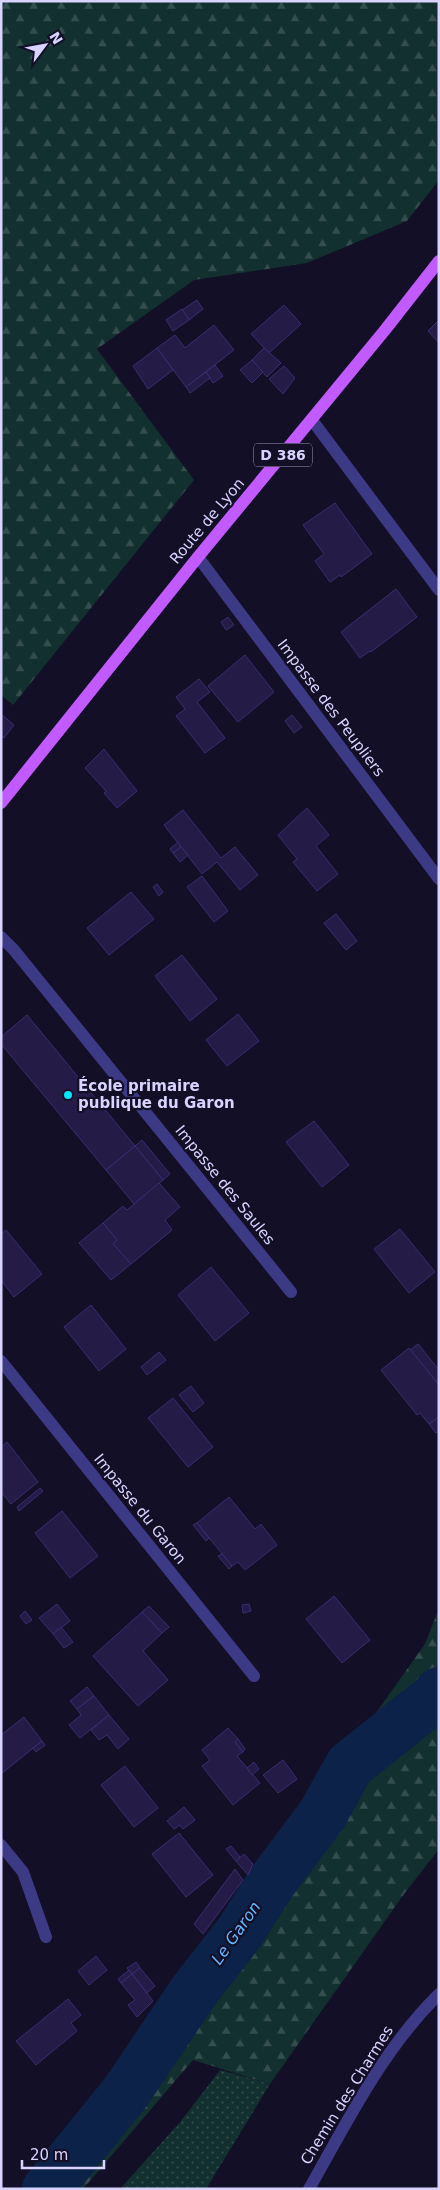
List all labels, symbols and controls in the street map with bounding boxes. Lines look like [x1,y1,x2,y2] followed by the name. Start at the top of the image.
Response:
[20,20,70,70] north arrow
[46,29,66,47] text: N
[254,444,312,466] road number: D 386
[166,474,248,568] street label: Route de Lyon
[274,636,389,780] street label: Impasse des Peupliers
[78,1076,235,1112] place label: École primaire publique du Garon
[62,1089,74,1101] marker: École primaire publique du Garon
[171,1122,279,1248] street label: Impasse des Saules
[90,1450,190,1568] street label: Impasse du Garon
[207,1898,265,1968] water label: Le Garon
[297,2022,397,2168] street label: Chemin des Charmes
[22,2138,105,2170] scale bar
[30,2146,68,2164] text: 20 m

